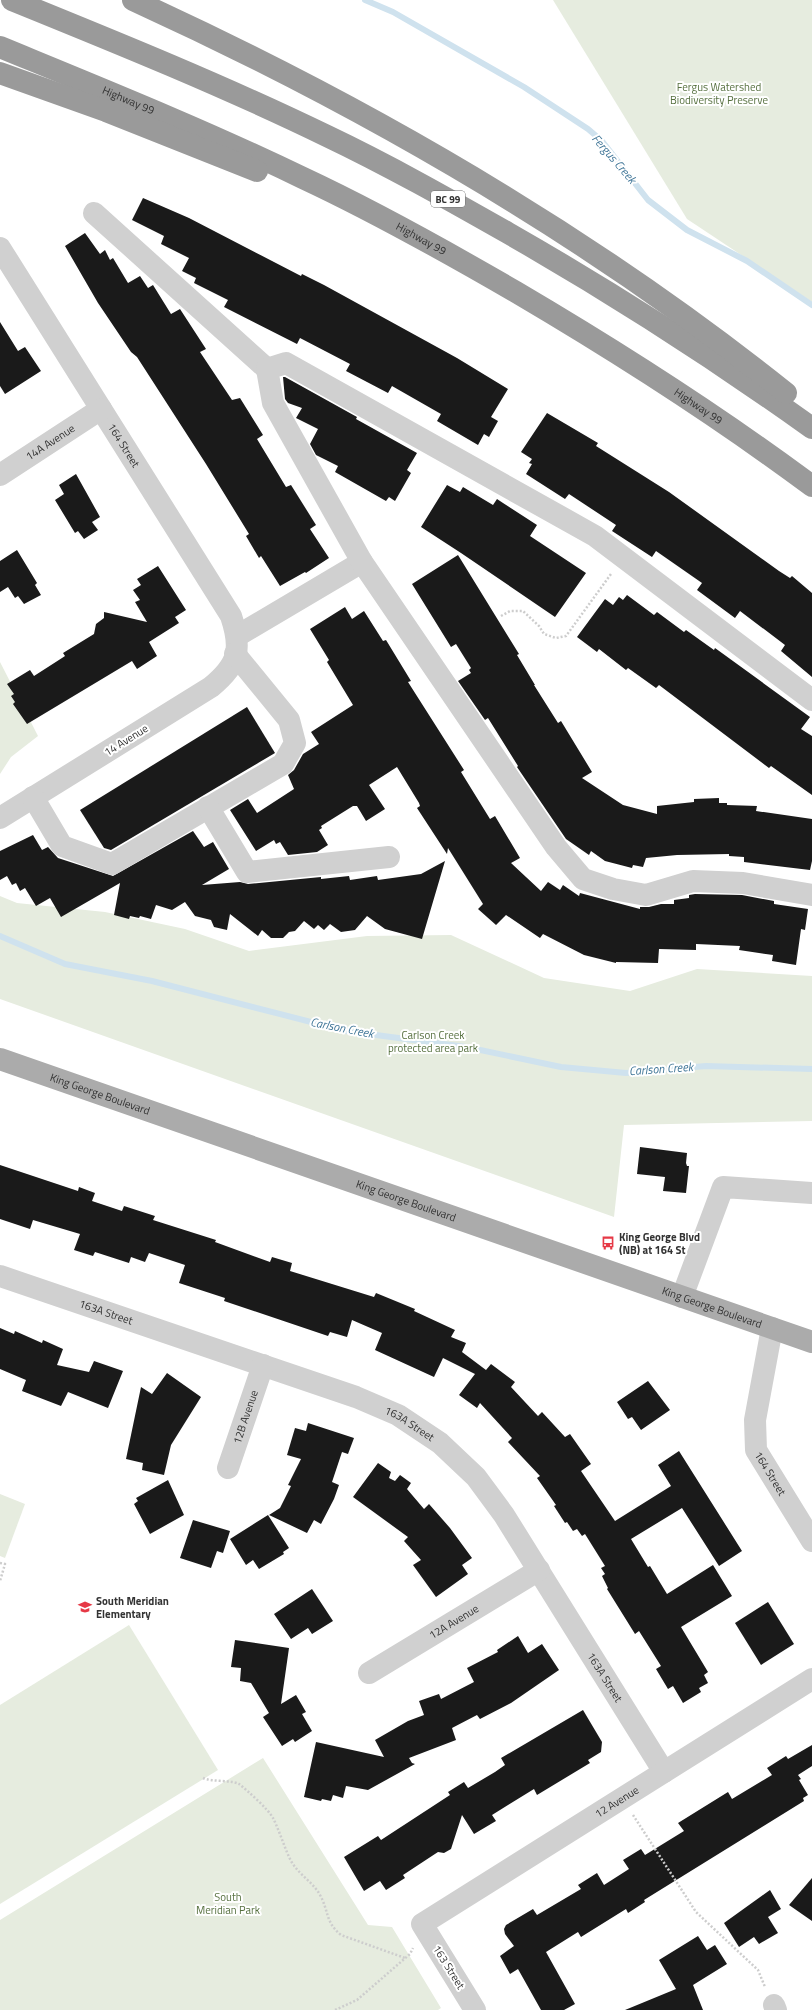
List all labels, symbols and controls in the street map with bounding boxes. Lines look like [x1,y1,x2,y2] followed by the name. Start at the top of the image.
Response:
[670,79,768,108] park label: Fergus Watershed Biodiversity Preserve
[100,82,157,118] street label: Highway 99
[587,130,642,189] water label: Fergus Creek
[431,191,465,207] road number: BC 99
[393,218,450,259] street label: Highway 99
[671,384,726,428] street label: Highway 99
[23,420,78,464] street label: 14A Avenue
[104,420,144,471] street label: 164 Street
[101,720,151,760] street label: 14 Avenue
[309,1012,377,1043] water label: Carlson Creek
[388,1027,479,1056] park label: Carlson Creek protected area park
[628,1057,695,1080] water label: Carlson Creek
[48,1069,152,1119] street label: King George Boulevard
[354,1176,458,1225] street label: King George Boulevard
[619,1229,700,1258] place label: King George Blvd (NB) at 164 St
[600,1235,616,1251] bus stop icon: King George Blvd (NB) at 164 St
[660,1282,764,1332] street label: King George Boulevard
[77,1295,135,1329] street label: 163A Street
[229,1387,262,1446] street label: 12B Avenue
[382,1402,438,1445] street label: 163A Street
[751,1448,790,1499] street label: 164 Street
[96,1593,169,1622] place label: South Meridian Elementary
[77,1599,93,1615] school or university icon: South Meridian Elementary
[426,1600,482,1643] street label: 12A Avenue
[583,1649,627,1705] street label: 163A Street
[592,1782,642,1822] street label: 12 Avenue
[196,1889,261,1918] park label: South Meridian Park
[429,1942,469,1992] street label: 163 Street

